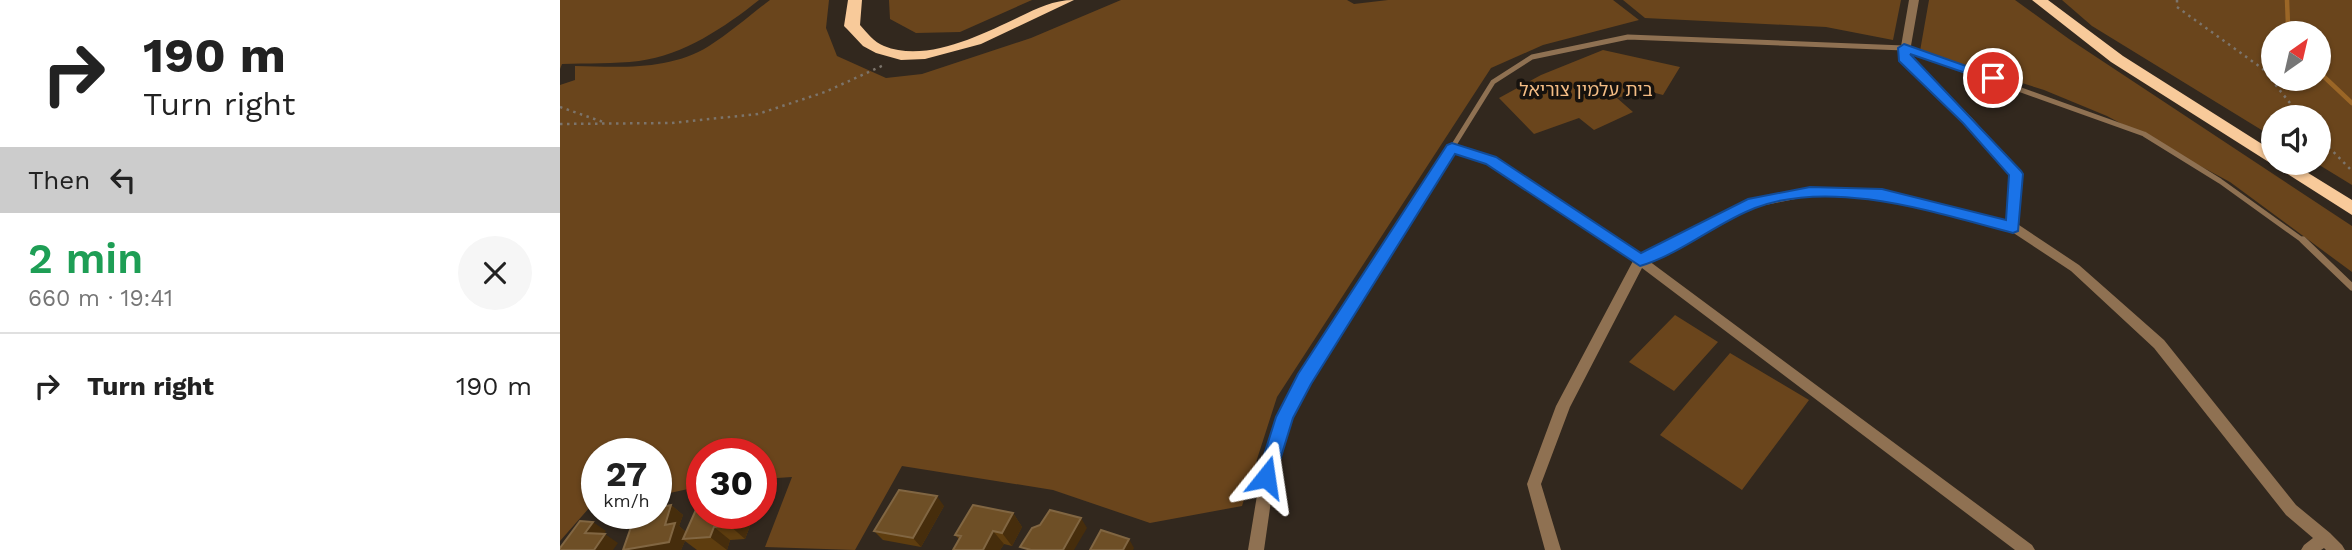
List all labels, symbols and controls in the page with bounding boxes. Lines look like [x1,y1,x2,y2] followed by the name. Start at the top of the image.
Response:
[2261,21,2331,91] north arrow
[2261,21,2331,175] map controls
[143,26,286,84] text: 190 m
[28,28,119,119] icon: right
[1963,48,2023,108] pin
[1974,59,2012,97] icon: arrive
[1519,79,1653,100] park label: בית עלמין צוריאל
[143,85,295,123] text: Turn right
[2261,105,2331,175] button: sound
[104,161,142,199] icon: left
[28,165,90,195] text: Then
[28,234,143,283] text: 2 min
[458,236,532,310] button: close
[28,285,173,312] text: 660 m · 19:41
[28,367,66,405] icon: right
[87,371,214,401] text: Turn right
[456,371,532,401] text: 190 m
[686,438,777,529] speed limit sign: 30
[1229,440,1303,514] position arrow
[606,453,647,495] text: 27
[603,490,650,511] text: km/h

